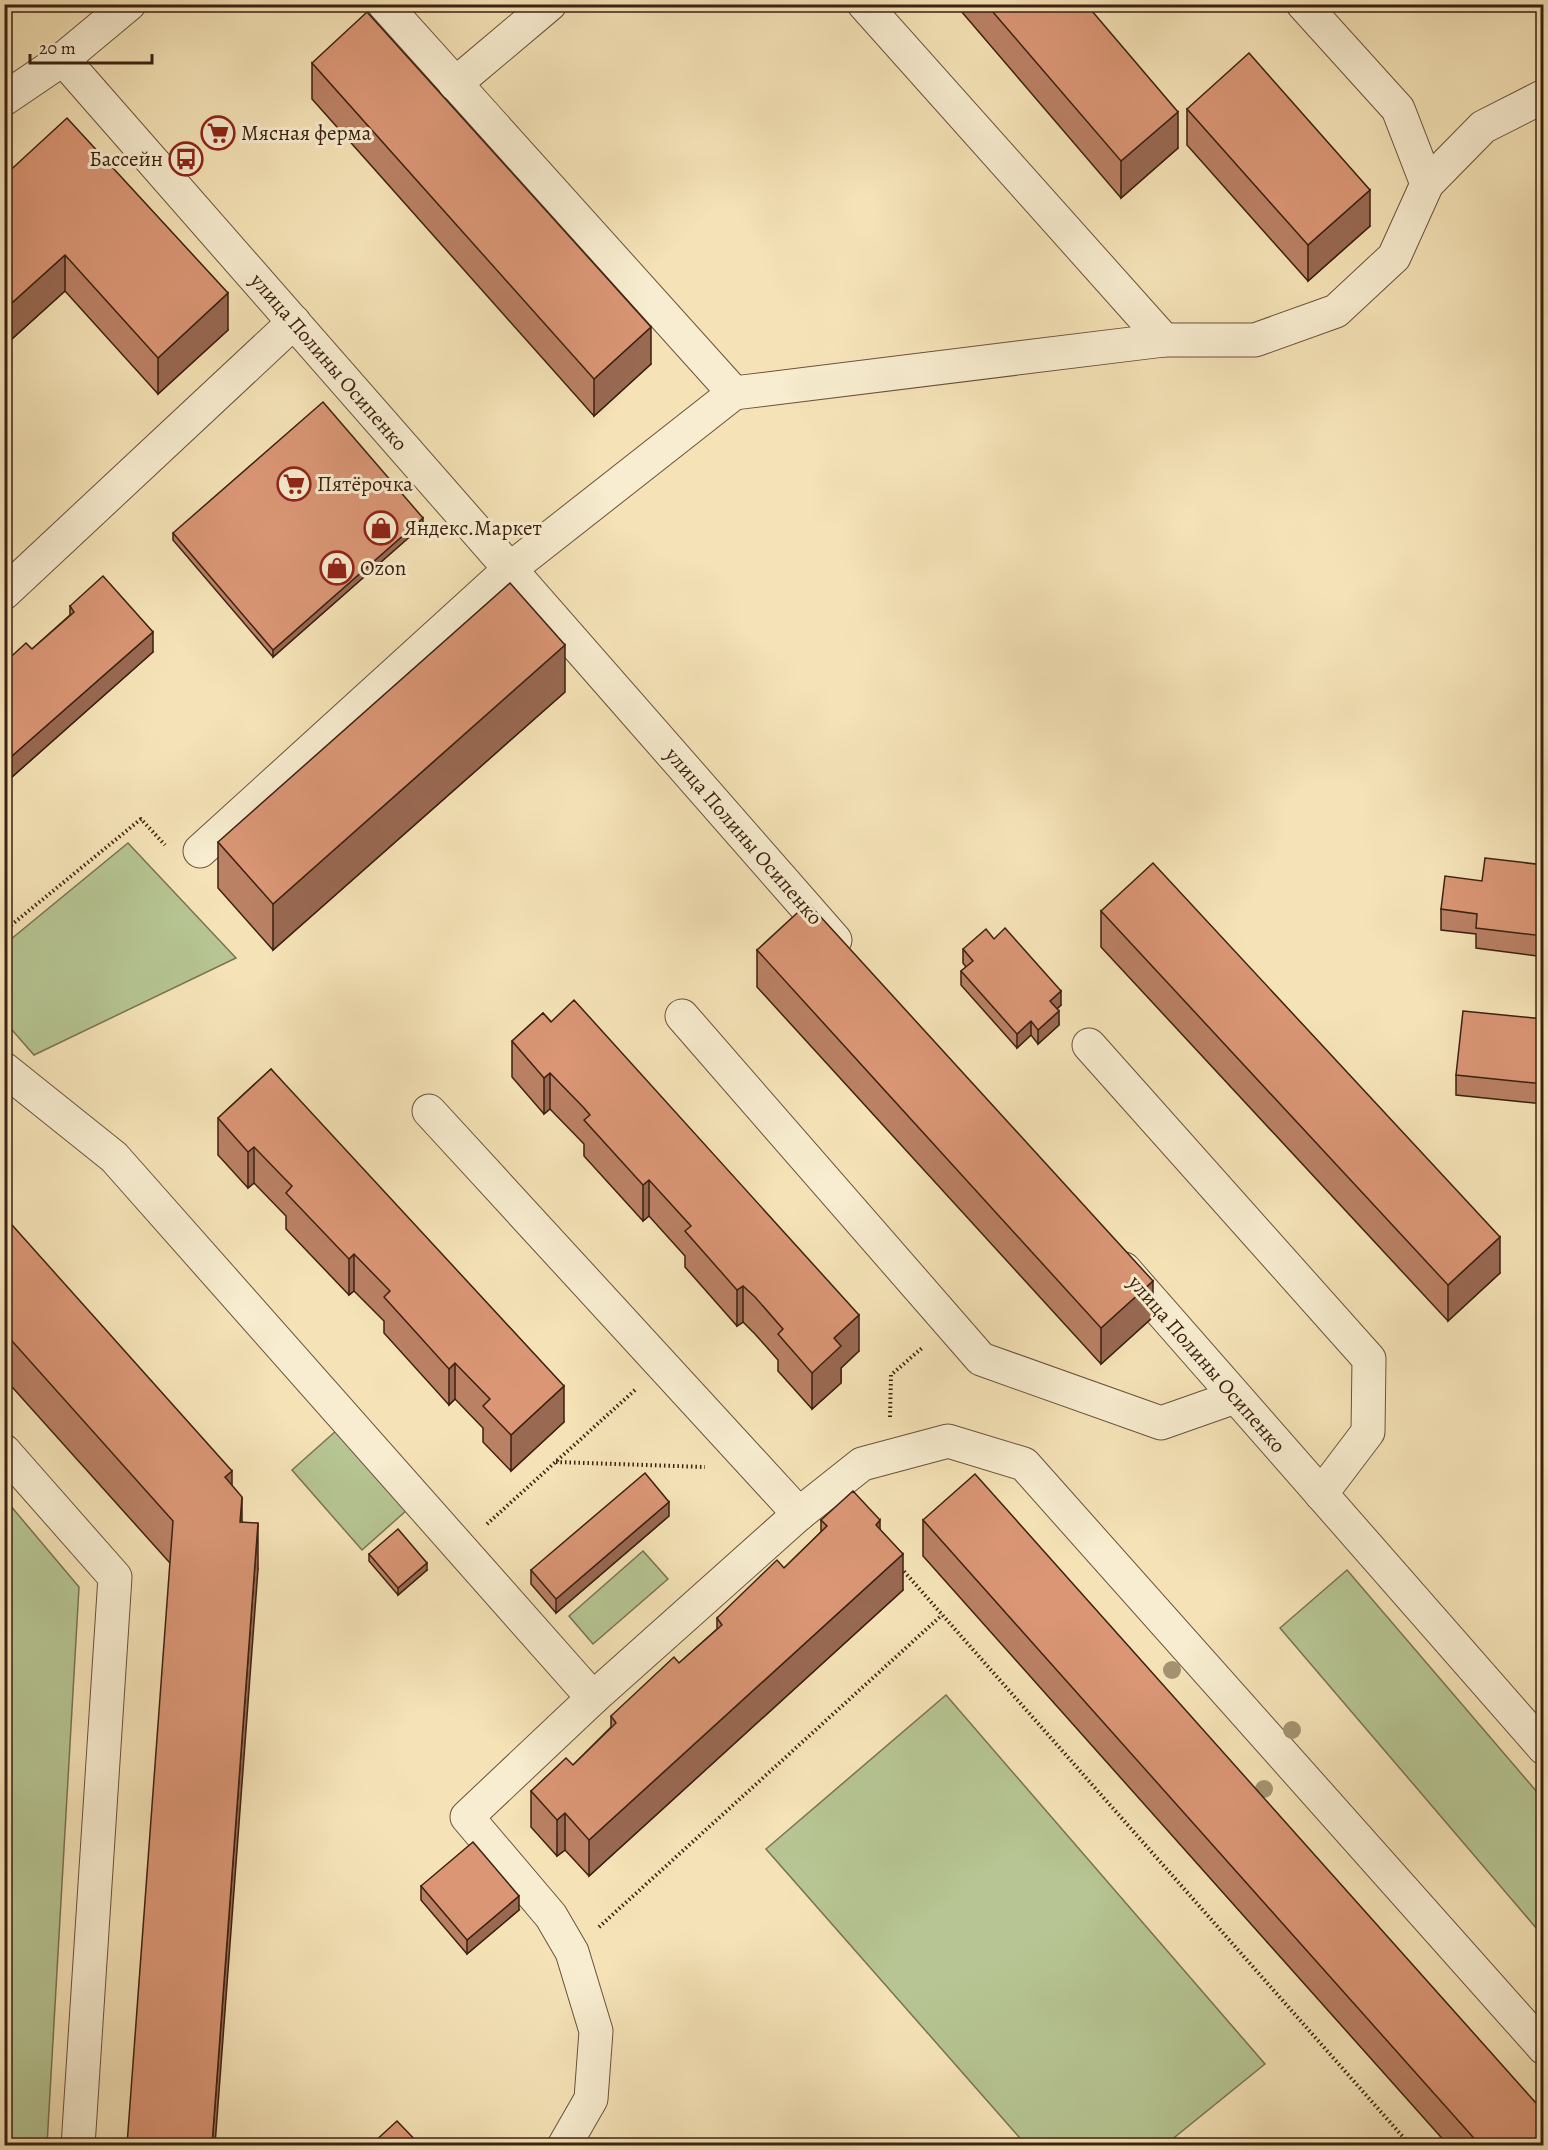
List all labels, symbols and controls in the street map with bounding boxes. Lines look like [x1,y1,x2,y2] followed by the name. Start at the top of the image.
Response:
[30,27,152,65] scale bar
[39,36,76,60] text: 20 m
[200,115,236,151] supermarket icon: Мясная ферма
[241,119,372,147] place label: Мясная ферма
[168,141,204,177] bus stop icon: Бассейн
[89,145,163,173] place label: Бассейн
[243,266,414,457] street label: улица Полины Осипенко
[276,466,312,502] supermarket icon: Пятёрочка
[317,470,413,498] place label: Пятёрочка
[363,510,399,546] shop icon: Яндекс.Маркет
[404,514,542,542] place label: Яндекс.Маркет
[319,550,355,586] shop icon: Ozon
[360,554,406,582] place label: Ozon
[658,740,829,931] street label: улица Полины Осипенко
[1121,1268,1292,1459] street label: улица Полины Осипенко

